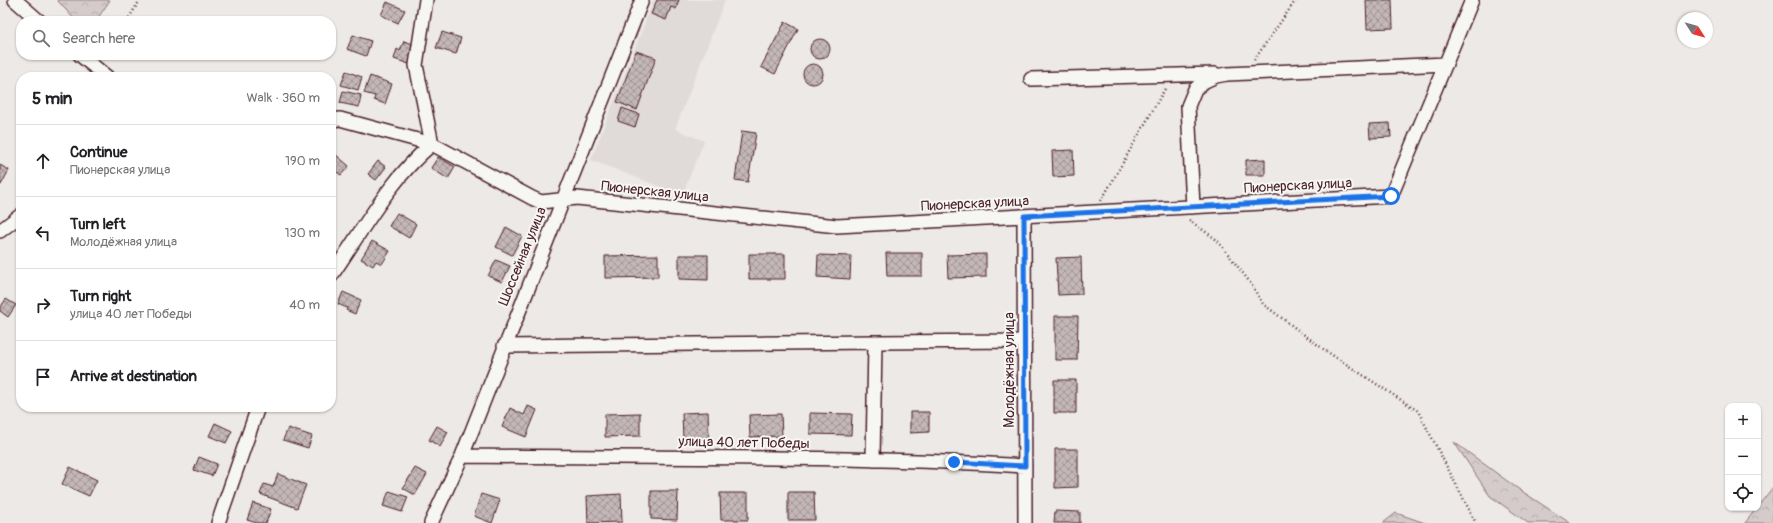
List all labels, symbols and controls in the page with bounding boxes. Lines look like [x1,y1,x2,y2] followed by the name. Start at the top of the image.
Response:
[1677,12,1713,48] north arrow
[16,16,336,60] search box
[30,27,52,49] icon: search
[62,29,135,48] text: Search here
[32,88,72,109] text: 5 min
[246,90,320,106] text: Walk · 360 m
[70,143,128,162] text: Continue
[32,150,54,172] icon: ahead
[285,153,320,169] text: 190 m
[70,162,170,178] text: Пионерская улица
[1244,174,1352,197] street label: Пионерская улица
[600,177,710,206] street label: Пионерская улица
[1382,187,1400,205] route start
[921,192,1029,215] street label: Пионерская улица
[495,204,550,308] street label: Шоссейная улица
[70,215,126,234] text: Turn left
[32,222,54,244] icon: left
[284,225,320,241] text: 130 m
[70,234,177,250] text: Молодёжная улица
[70,287,131,306] text: Turn right
[32,294,54,316] icon: right
[289,297,320,313] text: 40 m
[70,306,192,322] text: улица 40 лет Победы
[1001,312,1018,428] street label: Молодёжная улица
[32,366,54,388] icon: arrive
[70,367,197,386] text: Arrive at destination
[1725,403,1761,511] map controls
[1725,403,1761,439] button: +
[677,433,810,452] street label: улица 40 лет Победы
[1725,439,1761,475] button: −
[945,453,963,471] route end
[1725,475,1761,511] button: locate

